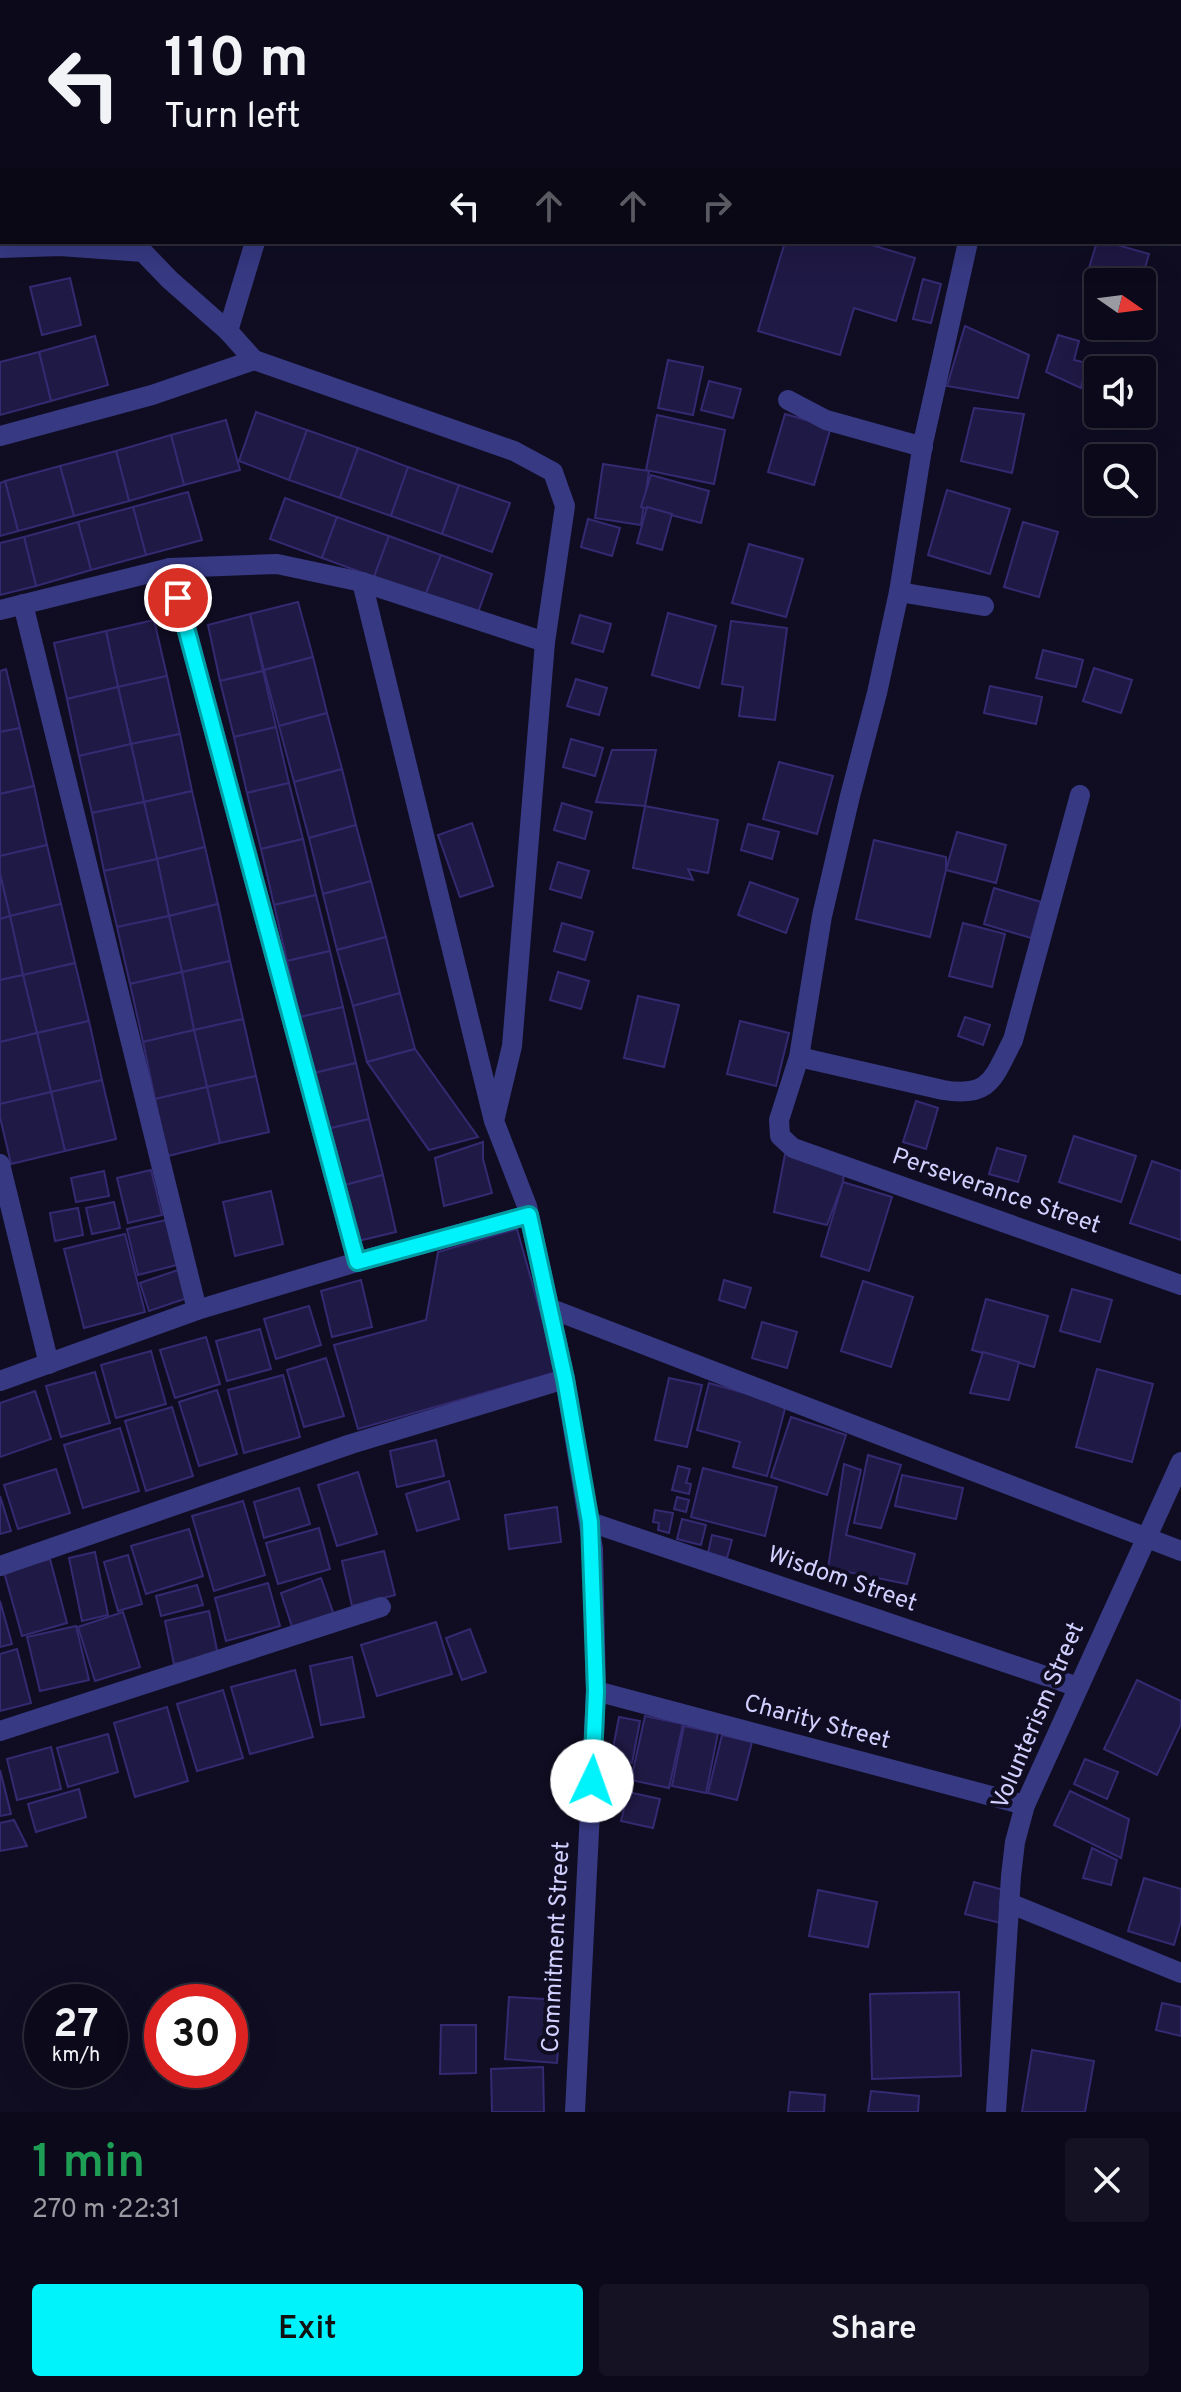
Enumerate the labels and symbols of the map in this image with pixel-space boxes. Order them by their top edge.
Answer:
north arrow [1084,268,1156,340]
pin [144,564,212,632]
street label: Perseverance Street [888,1142,1104,1242]
street label: Wisdom Street [763,1540,921,1620]
street label: Volunterism Street [986,1618,1092,1814]
street label: Charity Street [740,1689,894,1757]
position arrow [550,1739,634,1823]
street label: Commitment Street [536,1840,578,2054]
speed limit sign: 30 [144,1984,248,2088]

